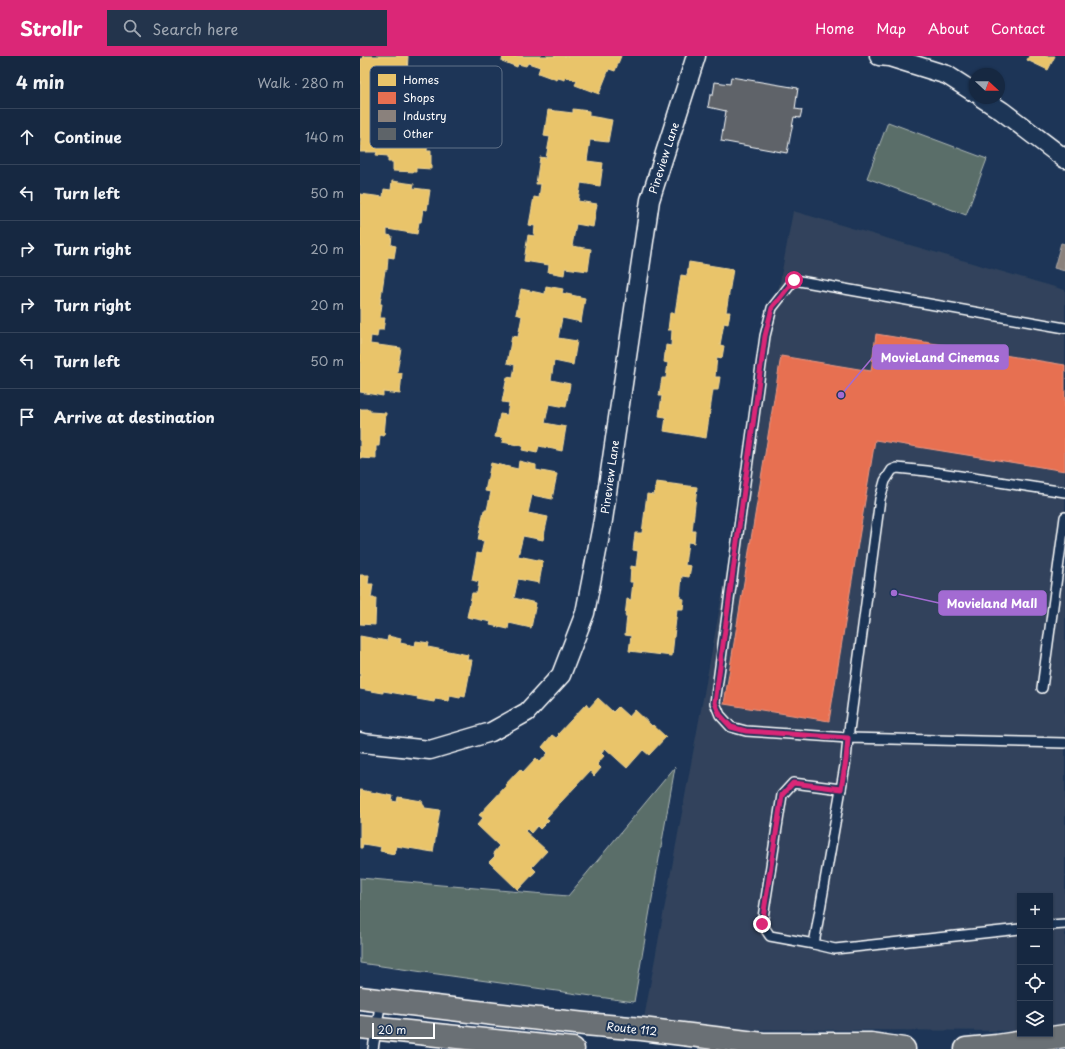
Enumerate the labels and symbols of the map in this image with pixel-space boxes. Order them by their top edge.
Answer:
legend [370,66,502,148]
north arrow [969,68,1005,104]
text: Homes [403,71,439,88]
text: Shops [403,89,434,106]
text: Industry [403,107,447,124]
street label: Pineview Lane [644,120,683,196]
text: Other [403,125,434,142]
route start [785,271,803,289]
callout: MovieLand Cinemas [873,345,1008,369]
text: MovieLand Cinemas [881,348,999,366]
street label: Pineview Lane [596,439,623,515]
callout: Movieland Mall [939,591,1046,615]
text: Movieland Mall [947,594,1037,612]
route end [753,915,771,933]
street label: Route 112 [606,1017,658,1040]
scale bar [372,1021,435,1040]

